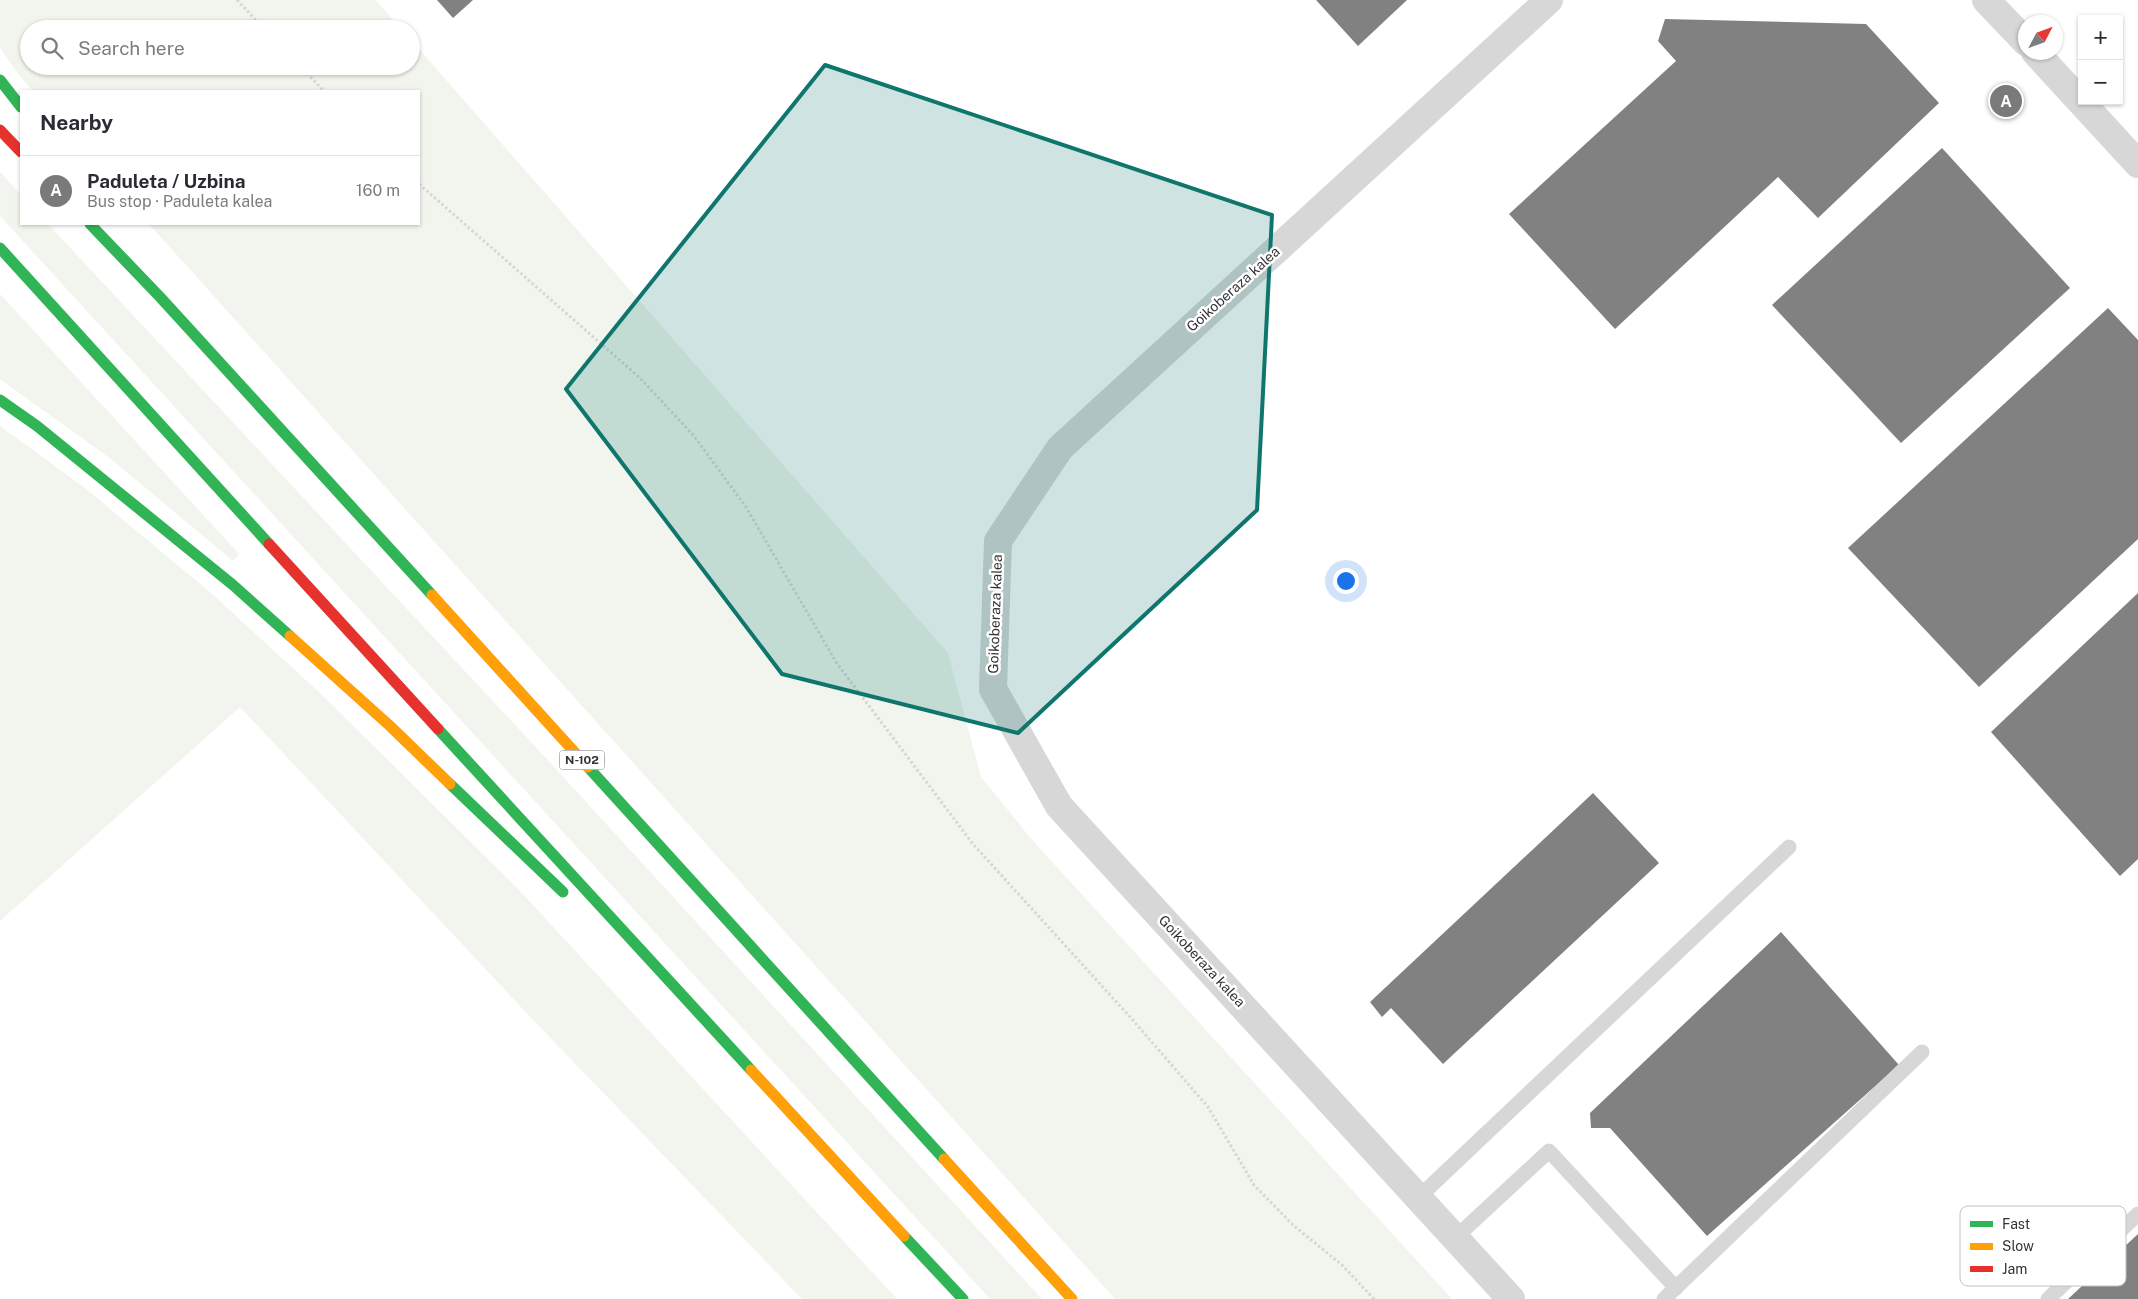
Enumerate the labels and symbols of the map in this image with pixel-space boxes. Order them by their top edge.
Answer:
north arrow [2018,15,2063,60]
pin: A [1990,82,2022,120]
street label: Goikoberaza kalea [1183,243,1283,335]
street label: Goikoberaza kalea [985,554,1005,674]
your location [1333,568,1359,594]
road number: N-102 [560,750,604,770]
street label: Goikoberaza kalea [1155,912,1249,1010]
legend [1960,1206,2126,1286]
text: Fast [2002,1216,2030,1232]
text: Slow [2002,1238,2034,1254]
text: Jam [2002,1261,2027,1277]

